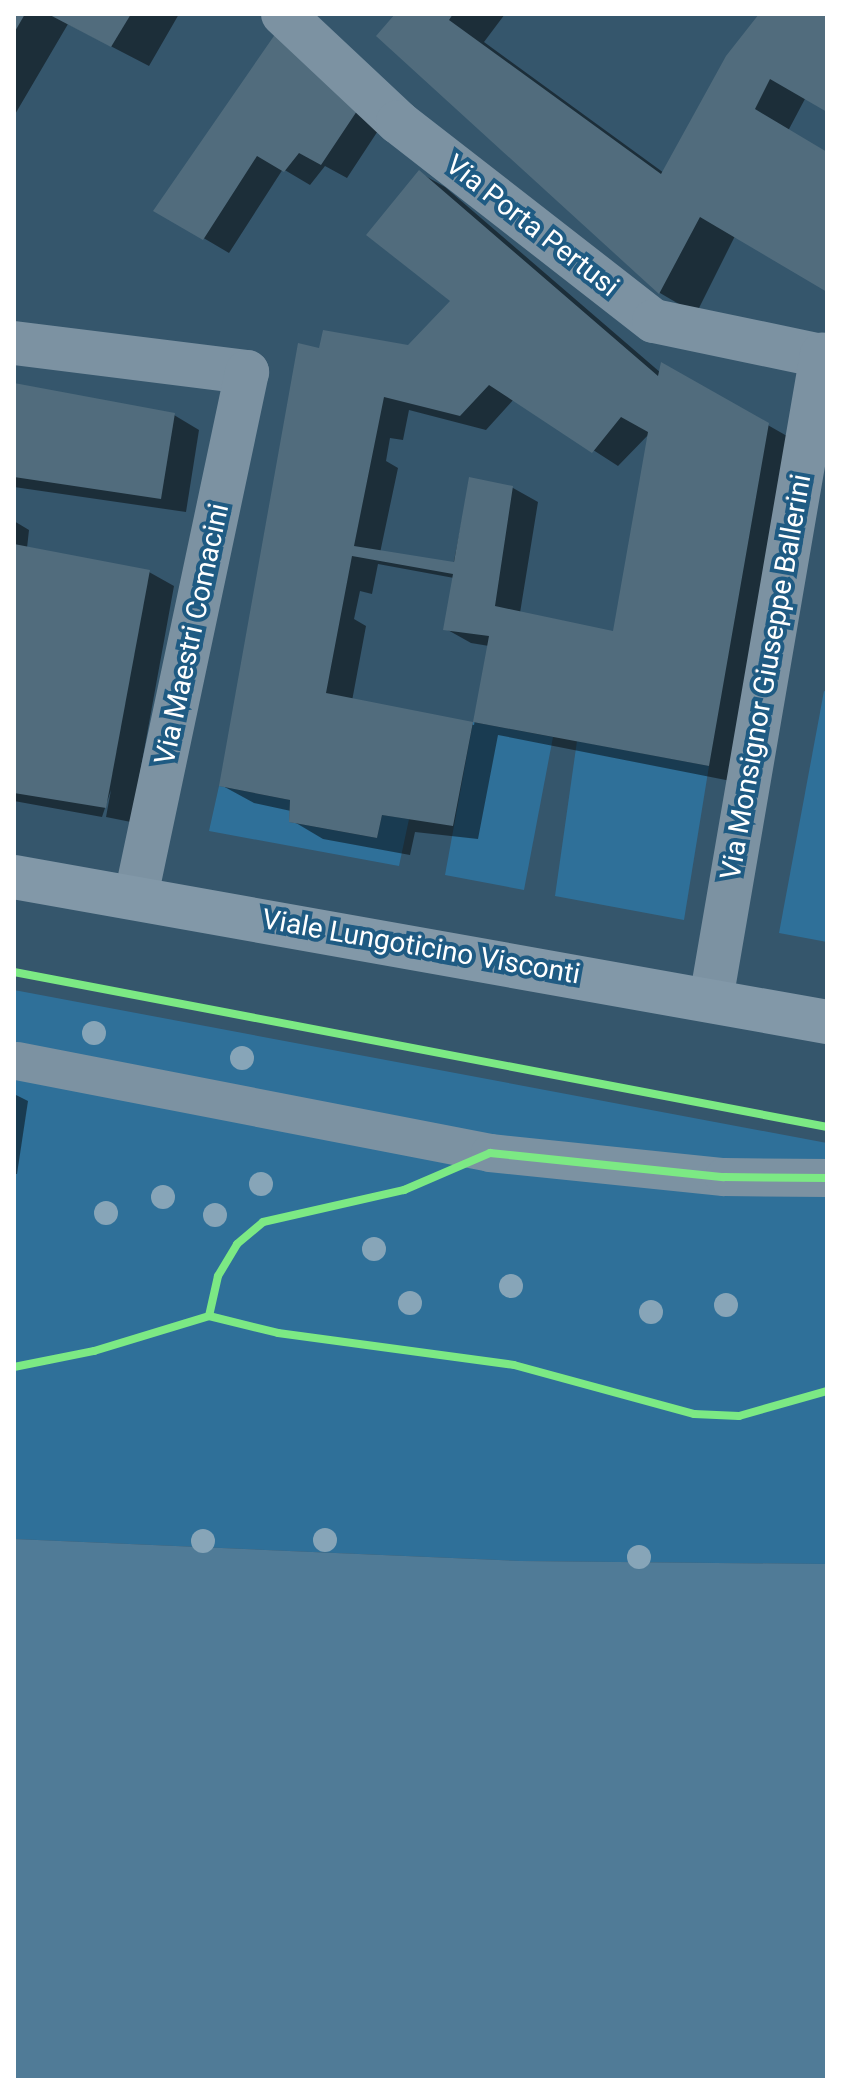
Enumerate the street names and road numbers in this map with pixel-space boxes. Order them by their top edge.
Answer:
street label: Via Porta Pertusi [439,148,625,304]
street label: Via Monsignor Giuseppe Ballerini [714,472,818,882]
street label: Via Maestri Comacini [148,500,236,768]
street label: Viale Lungoticino Visconti [259,902,583,992]

